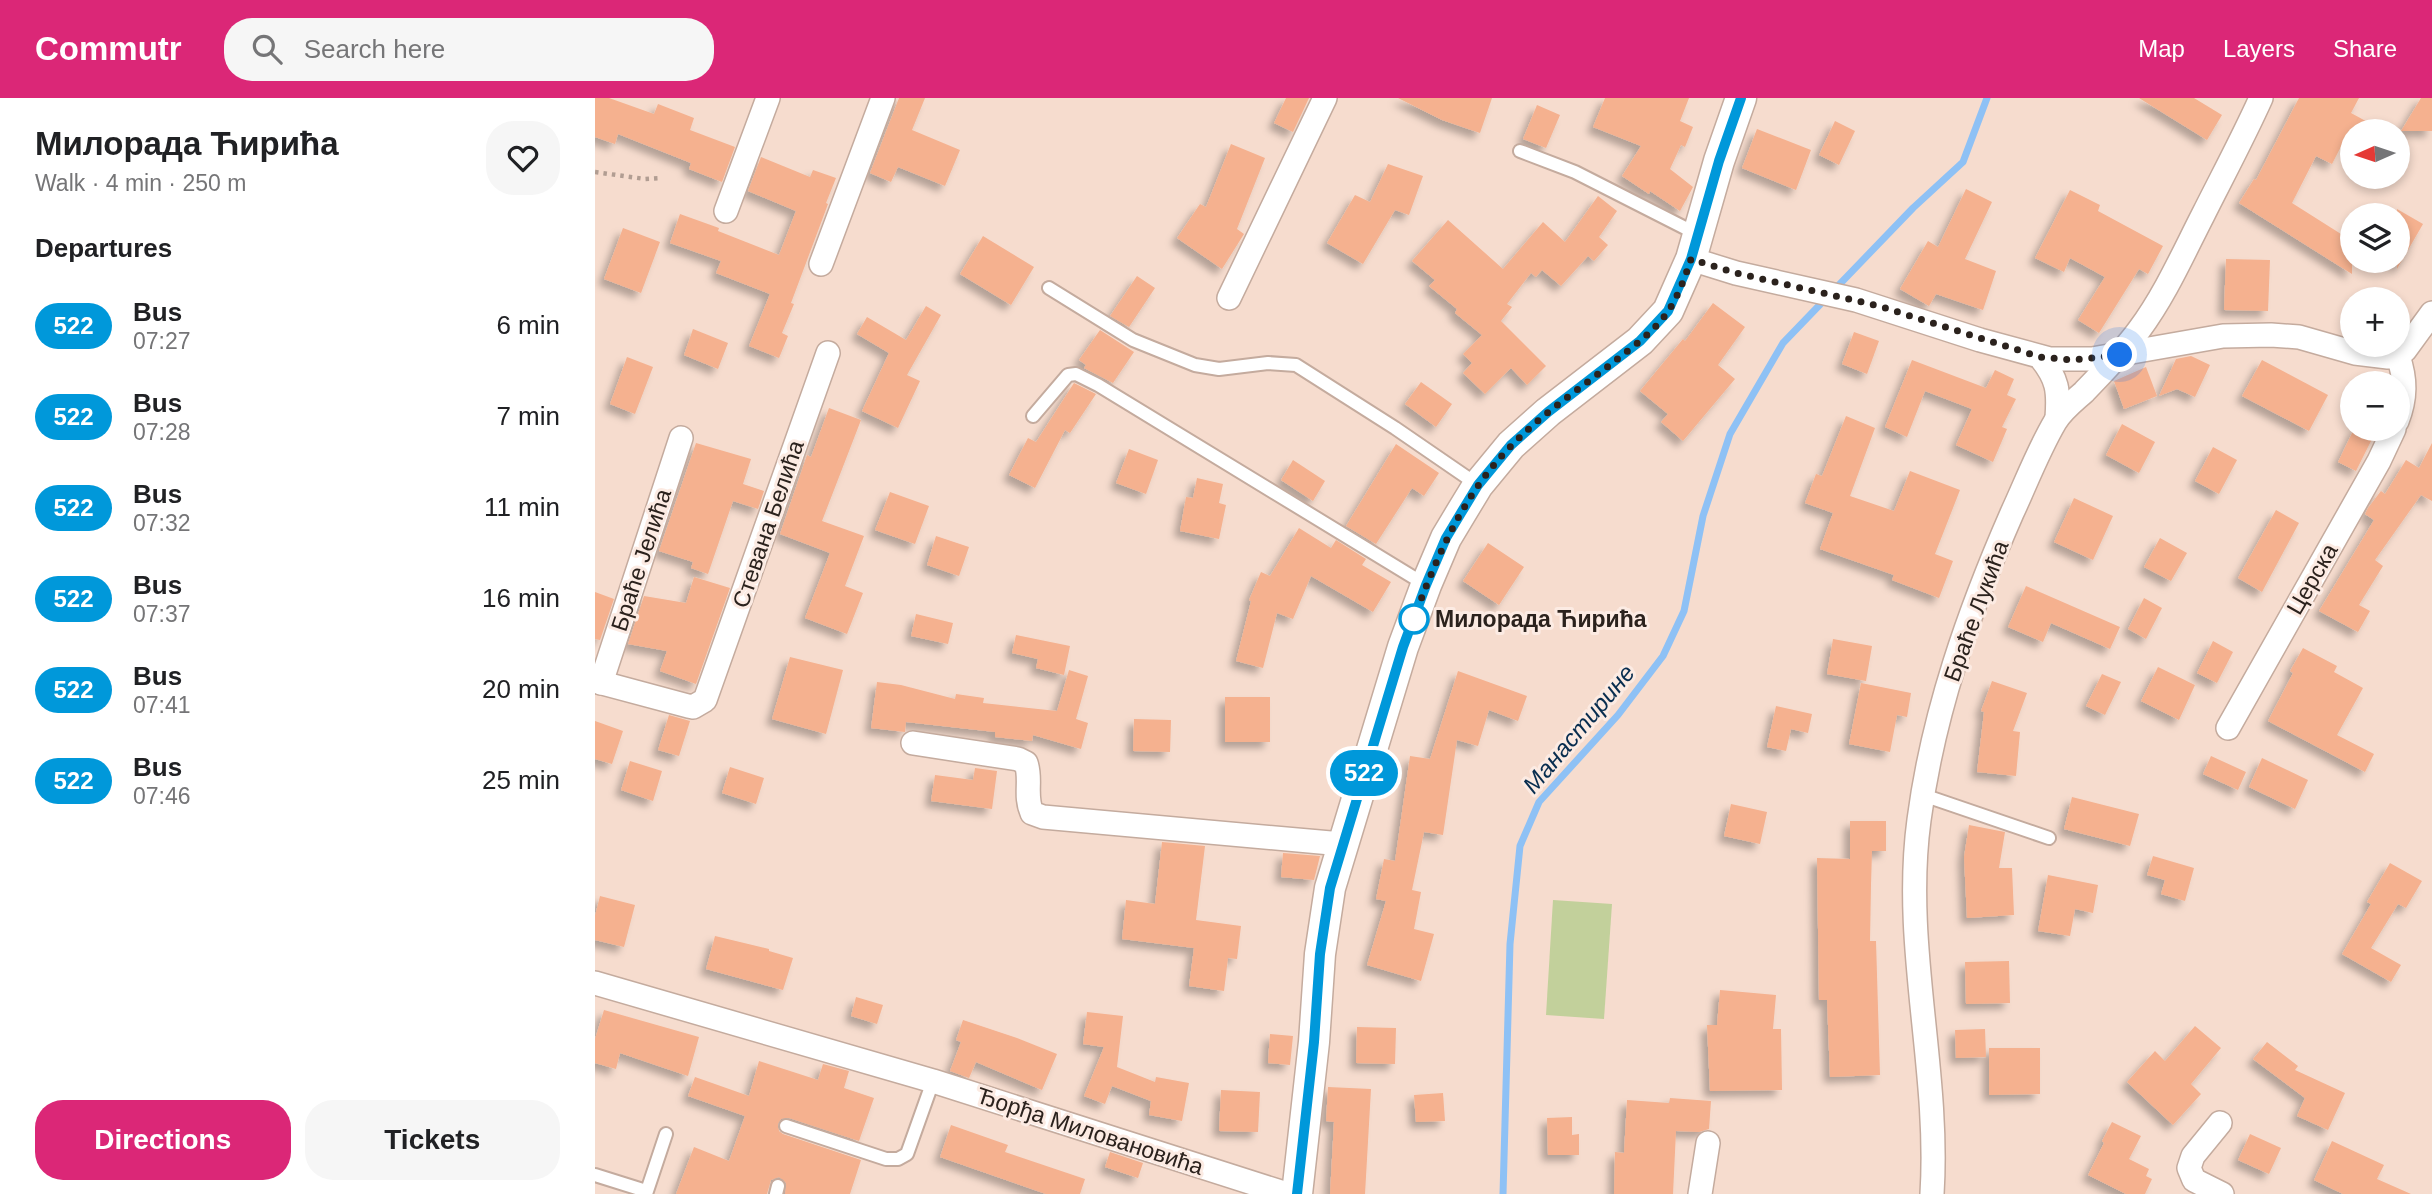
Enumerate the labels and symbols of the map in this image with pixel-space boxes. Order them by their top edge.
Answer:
north arrow [2340,119,2410,189]
your location [2102,337,2137,372]
street label: Стевана Белића [727,437,809,611]
street label: Браће Јелића [606,485,676,634]
street label: Браће Лукића [1938,537,2014,685]
street label: Церска [2281,539,2343,619]
marker: Милорада Ћирића [1399,604,1429,634]
place label: Милорада Ћирића [1435,606,1647,632]
water label: Манастирине [1517,659,1640,798]
line badge: 522 [1324,750,1404,796]
street label: Ђорђа Миловановића [973,1082,1207,1180]

